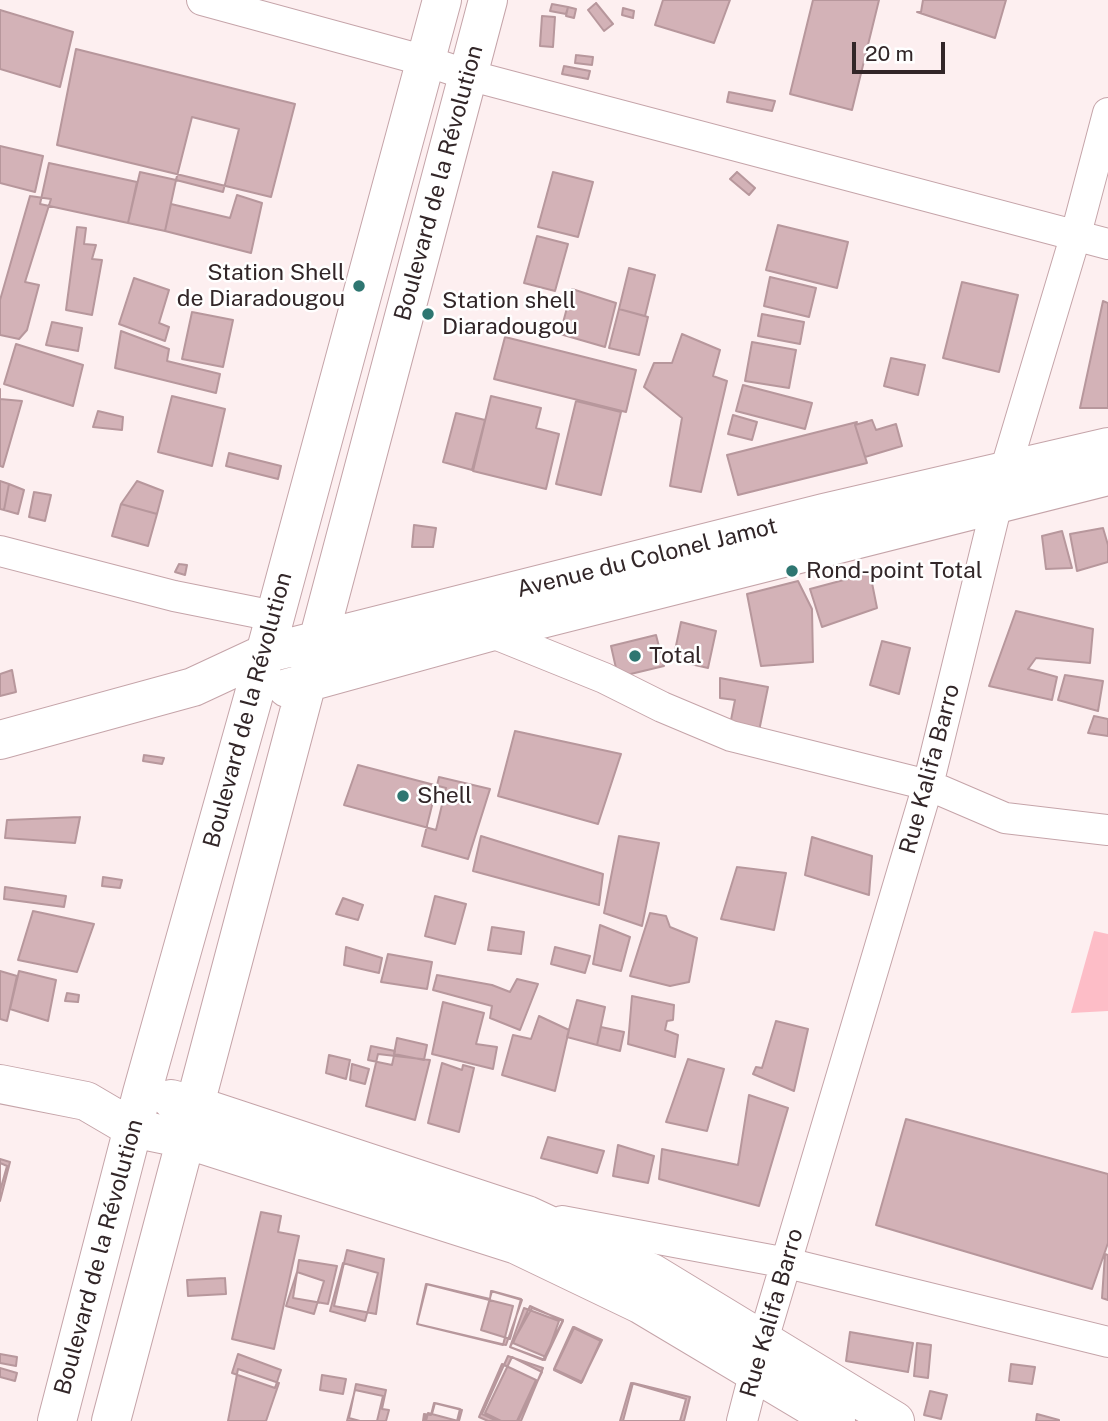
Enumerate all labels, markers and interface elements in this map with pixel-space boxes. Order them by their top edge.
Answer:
scale bar [856,28,949,72]
text: 20 m [865,41,914,66]
street label: Boulevard de la Révolution [389,42,489,324]
place label: Station Shell de Diaradougou [177,259,345,313]
marker: Station Shell de Diaradougou [351,278,367,294]
place label: Station shell Diaradougou [442,287,578,341]
marker: Station shell Diaradougou [420,306,436,322]
street label: Avenue du Colonel Jamot [514,512,780,604]
place label: Rond-point Total [806,557,983,585]
marker: Rond-point Total [784,563,800,579]
street label: Boulevard de la Révolution [198,569,298,851]
place label: Total [649,642,702,670]
marker: Total [627,648,643,664]
street label: Rue Kalifa Barro [894,681,966,857]
place label: Shell [417,782,472,810]
marker: Shell [395,788,411,804]
street label: Boulevard de la Révolution [49,1116,149,1398]
street label: Rue Kalifa Barro [735,1225,809,1401]

